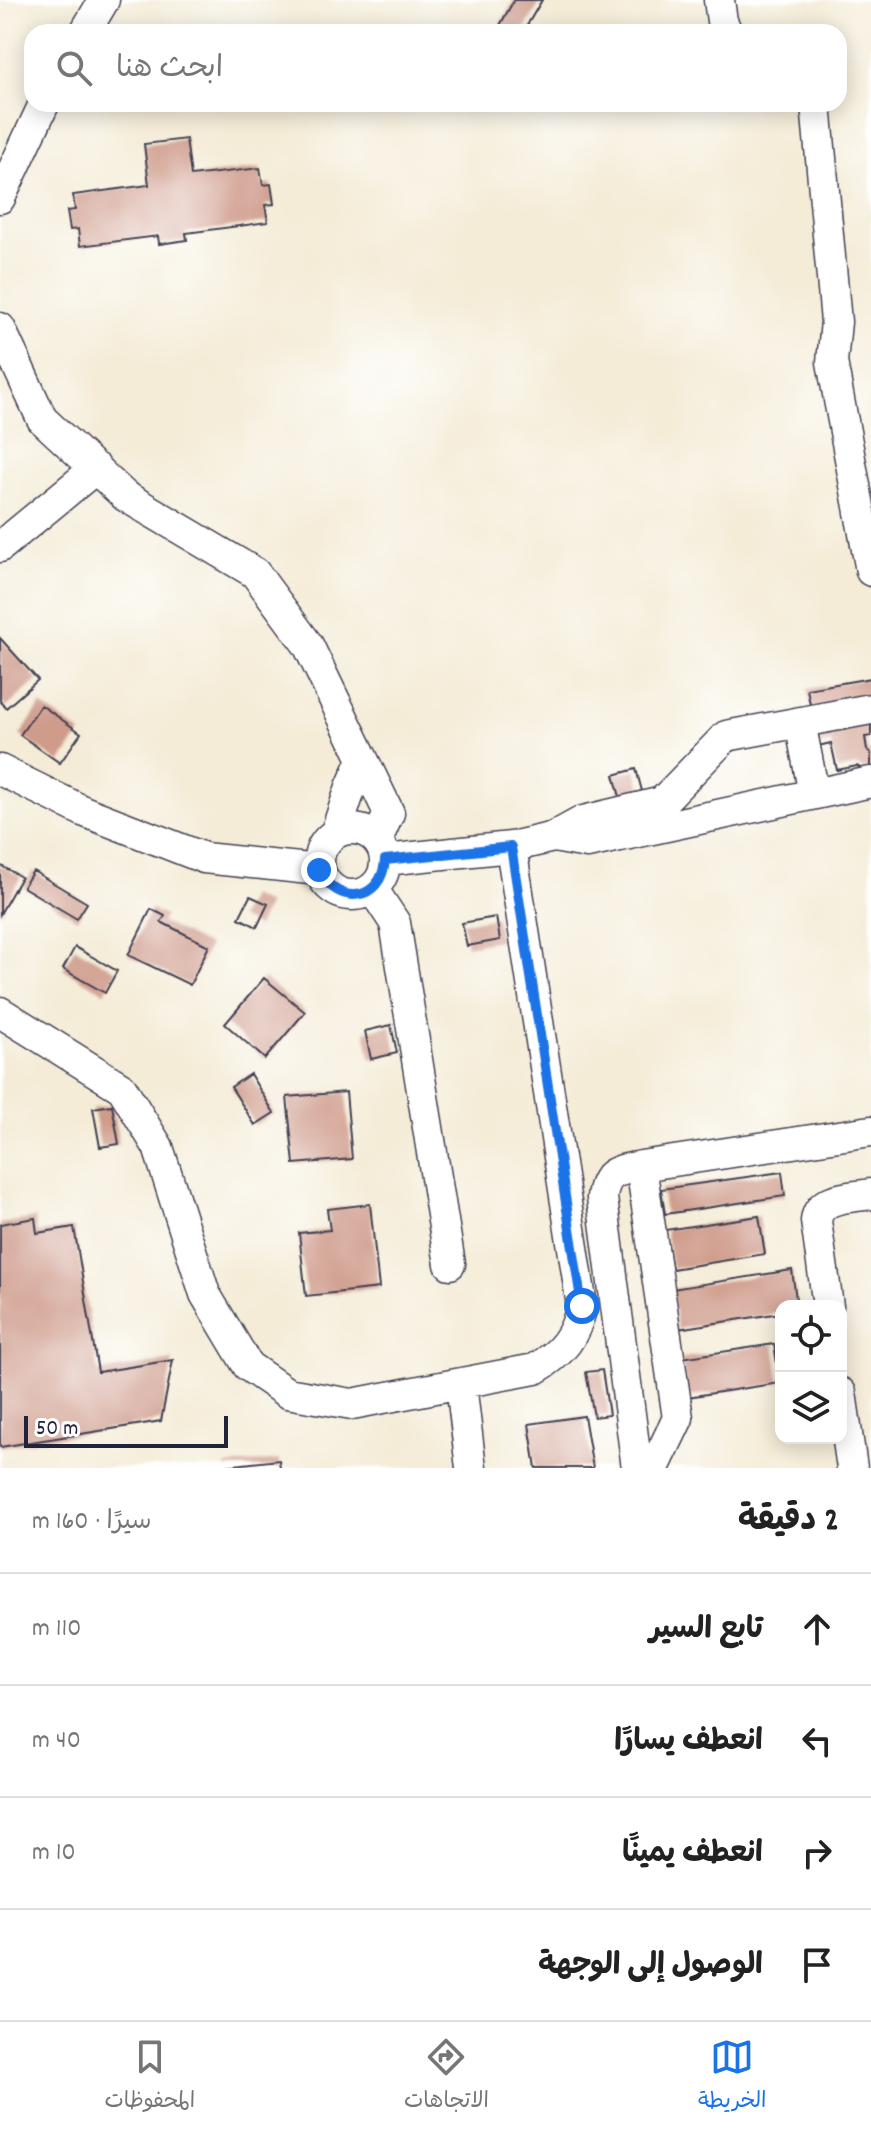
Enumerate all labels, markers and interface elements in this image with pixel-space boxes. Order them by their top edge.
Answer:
search box [24,24,847,112]
icon: search [52,46,96,90]
text: ابحث هنا [116,49,223,92]
route end [301,852,337,888]
route start [564,1288,600,1324]
map controls [775,1300,847,1444]
button: locate [775,1300,847,1372]
button: layers [775,1372,847,1444]
scale bar [24,1412,228,1448]
text: 50 m [36,1414,78,1445]
text: 2 دقيقة [738,1498,839,1547]
text: سيرًا · 160 m [32,1504,152,1541]
icon: ahead [795,1607,839,1651]
text: تابع السير [649,1610,763,1653]
text: 110 m [32,1611,81,1648]
icon: left [795,1719,839,1763]
text: انعطف يسارًا [614,1722,763,1765]
text: 40 m [32,1723,81,1760]
icon: right [795,1831,839,1875]
text: انعطف يمينًا [622,1834,763,1877]
text: 10 m [32,1835,76,1872]
icon: arrive [795,1943,839,1987]
text: الوصول إلى الوجهة [538,1946,763,1989]
tab: المحفوظات [104,2035,195,2119]
tab: الاتجاهات [404,2035,489,2119]
tab: الخريطة [698,2035,767,2119]

